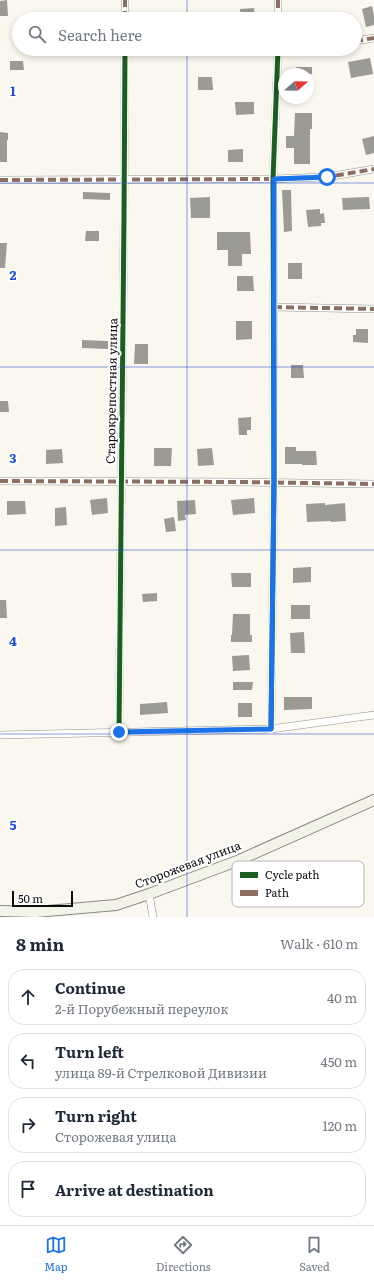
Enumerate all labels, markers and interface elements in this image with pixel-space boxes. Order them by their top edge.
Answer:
search box [12,12,362,56]
icon: search [26,23,48,45]
text: Search here [58,23,142,46]
north arrow [278,68,314,104]
text: 1 [10,81,16,100]
route start [318,168,336,186]
text: 2 [10,265,17,284]
street label: Старокрепостная улица [101,317,121,464]
text: 3 [9,448,17,467]
text: 4 [9,631,17,650]
route end [110,723,128,741]
text: 5 [9,815,17,834]
street label: Сторожевая улица [132,835,244,893]
legend [232,861,364,907]
text: Cycle path [265,866,320,882]
text: Path [265,884,289,900]
scale bar [12,889,73,908]
text: 50 m [18,890,43,906]
text: 8 min [16,931,64,956]
text: Walk · 610 m [280,934,358,953]
text: Continue [55,976,125,999]
icon: ahead [17,986,39,1008]
text: 40 m [327,988,357,1007]
text: 2-й Порубежный переулок [55,999,228,1018]
text: Turn left [55,1040,124,1063]
icon: left [17,1050,39,1072]
text: 450 m [321,1052,357,1071]
text: улица 89-й Стрелковой Дивизии [55,1063,267,1082]
text: Turn right [55,1104,137,1127]
icon: right [17,1114,39,1136]
text: 120 m [322,1116,357,1135]
text: Сторожевая улица [55,1127,176,1146]
icon: arrive [17,1178,39,1200]
text: Arrive at destination [55,1178,214,1201]
tab: Map [44,1234,68,1274]
tab: Directions [156,1234,211,1274]
tab: Saved [299,1234,330,1274]

